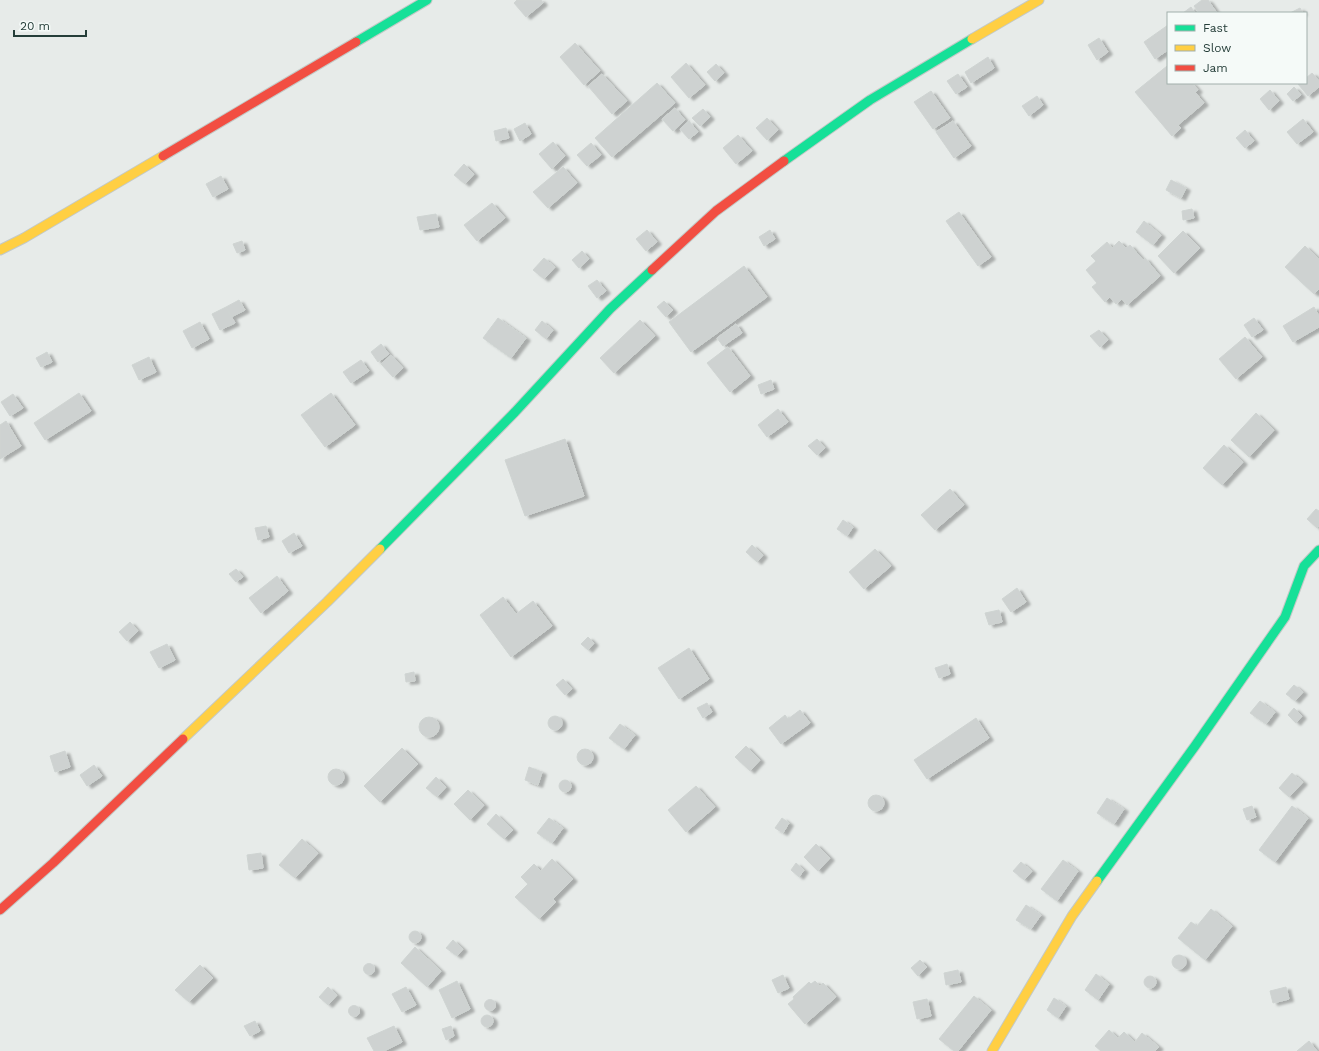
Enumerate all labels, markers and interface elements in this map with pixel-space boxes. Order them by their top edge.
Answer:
scale bar [14,12,86,38]
legend [1167,12,1307,84]
text: 20 m [20,19,50,33]
text: Fast [1203,21,1228,35]
text: Slow [1203,41,1231,55]
text: Jam [1203,61,1228,75]

